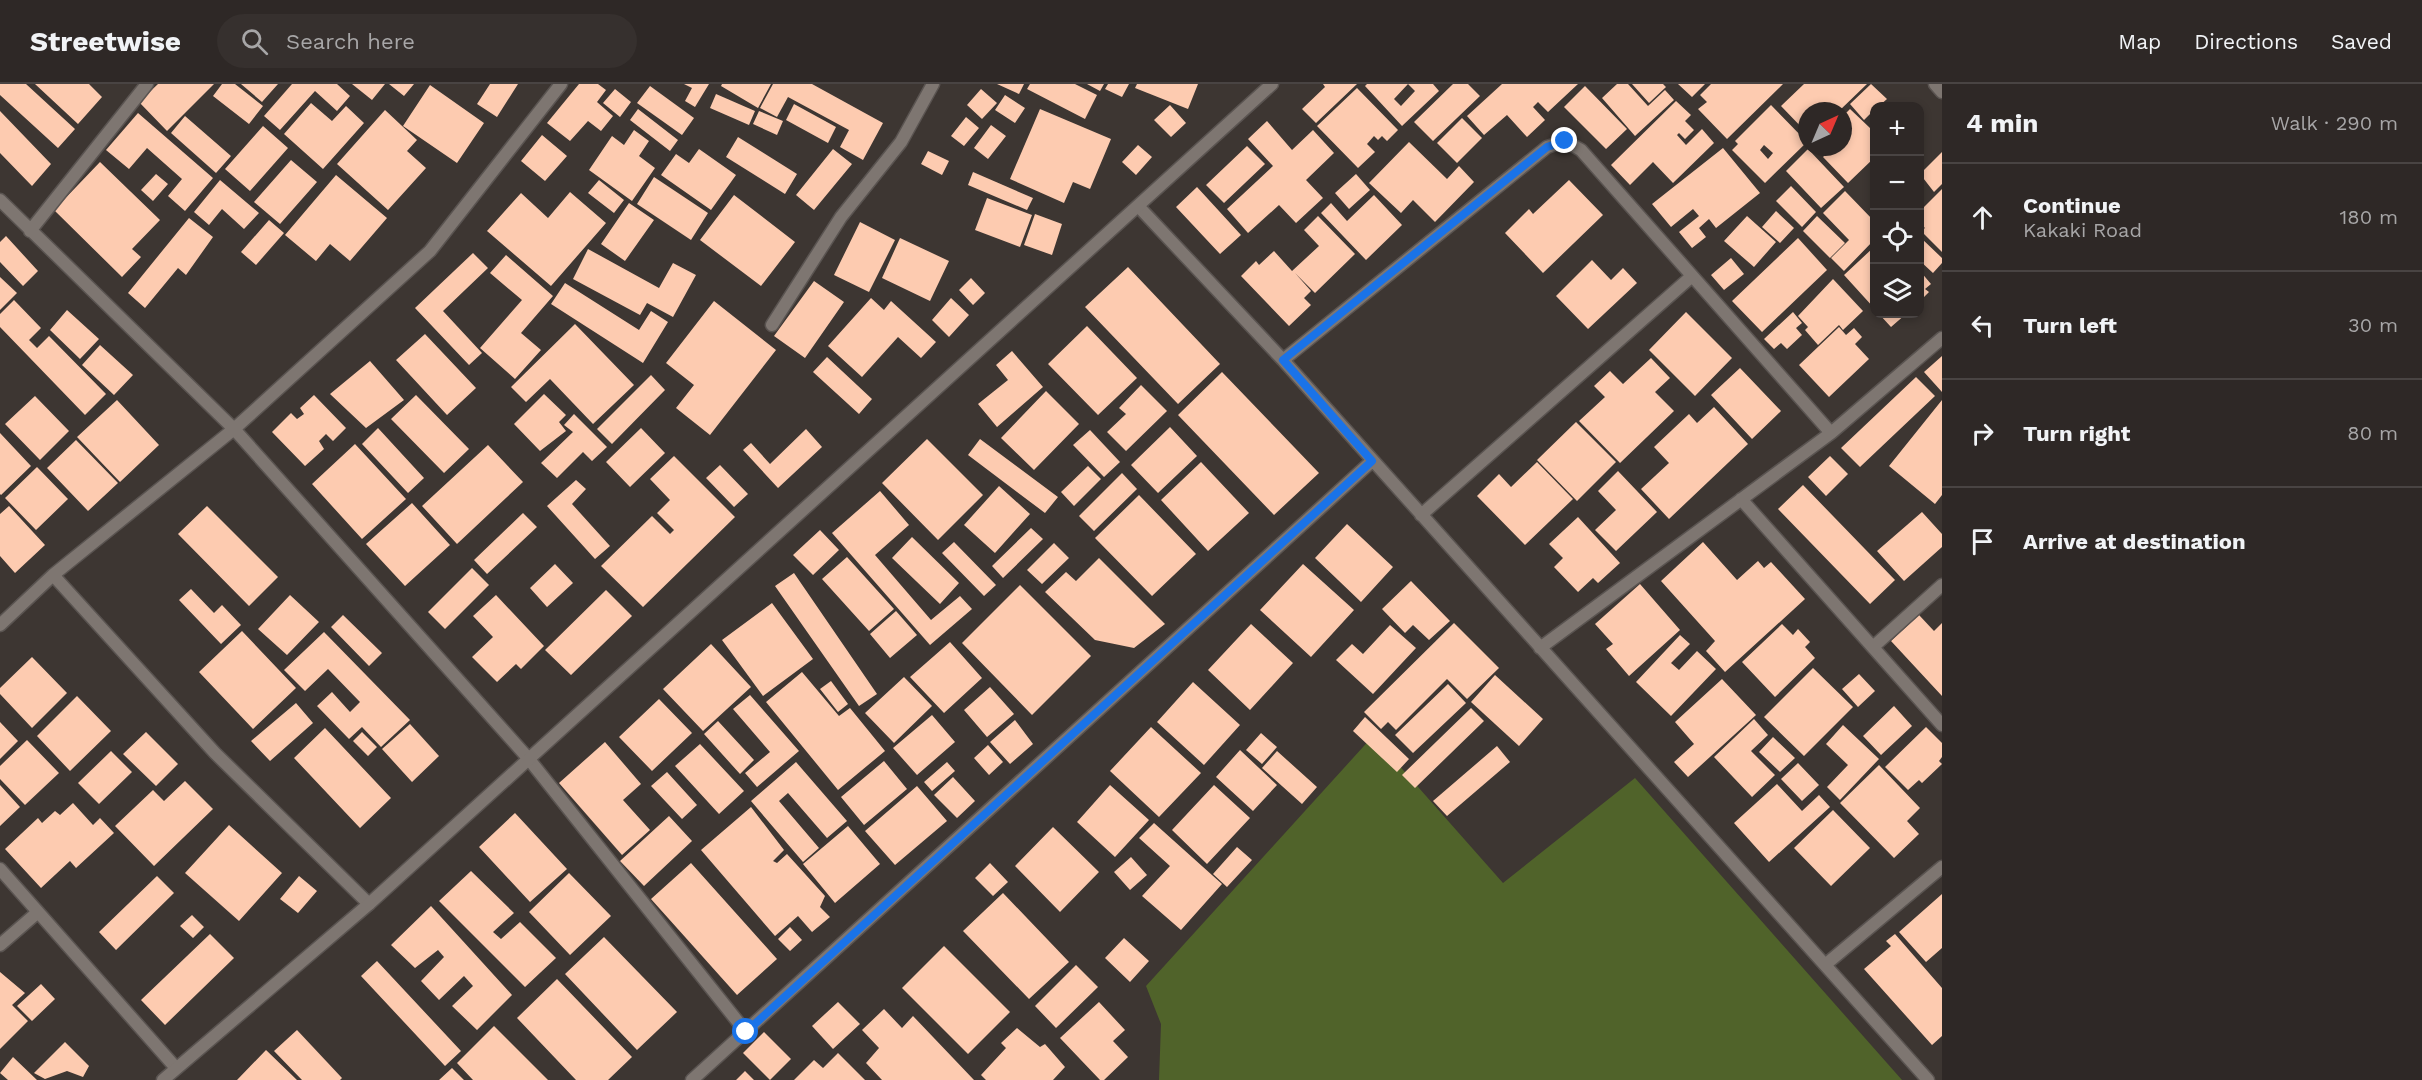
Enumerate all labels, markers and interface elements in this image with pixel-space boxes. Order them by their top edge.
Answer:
search box [217,14,637,68]
text: Streetwise [30,25,181,58]
icon: search [238,25,271,58]
text: Search here [286,29,415,54]
text: Map [2118,29,2161,54]
text: Directions [2194,29,2298,54]
text: Saved [2331,29,2392,54]
north arrow [1798,102,1852,156]
map controls [1870,102,1924,318]
button: + [1870,102,1924,156]
text: 4 min [1966,108,2038,138]
text: Walk · 290 m [2271,111,2398,135]
route end [1551,127,1577,153]
button: − [1870,156,1924,210]
text: Continue [2023,193,2121,218]
icon: ahead [1966,201,1999,234]
text: 180 m [2340,205,2398,229]
button: locate [1870,210,1924,264]
text: Kakaki Road [2023,218,2142,242]
button: layers [1870,264,1924,318]
icon: left [1966,309,1999,342]
text: Turn left [2023,313,2117,338]
text: 30 m [2348,313,2398,337]
icon: right [1966,417,1999,450]
text: Turn right [2023,421,2130,446]
text: 80 m [2347,421,2398,445]
icon: arrive [1966,525,1999,558]
text: Arrive at destination [2023,529,2246,554]
route start [732,1018,758,1044]

